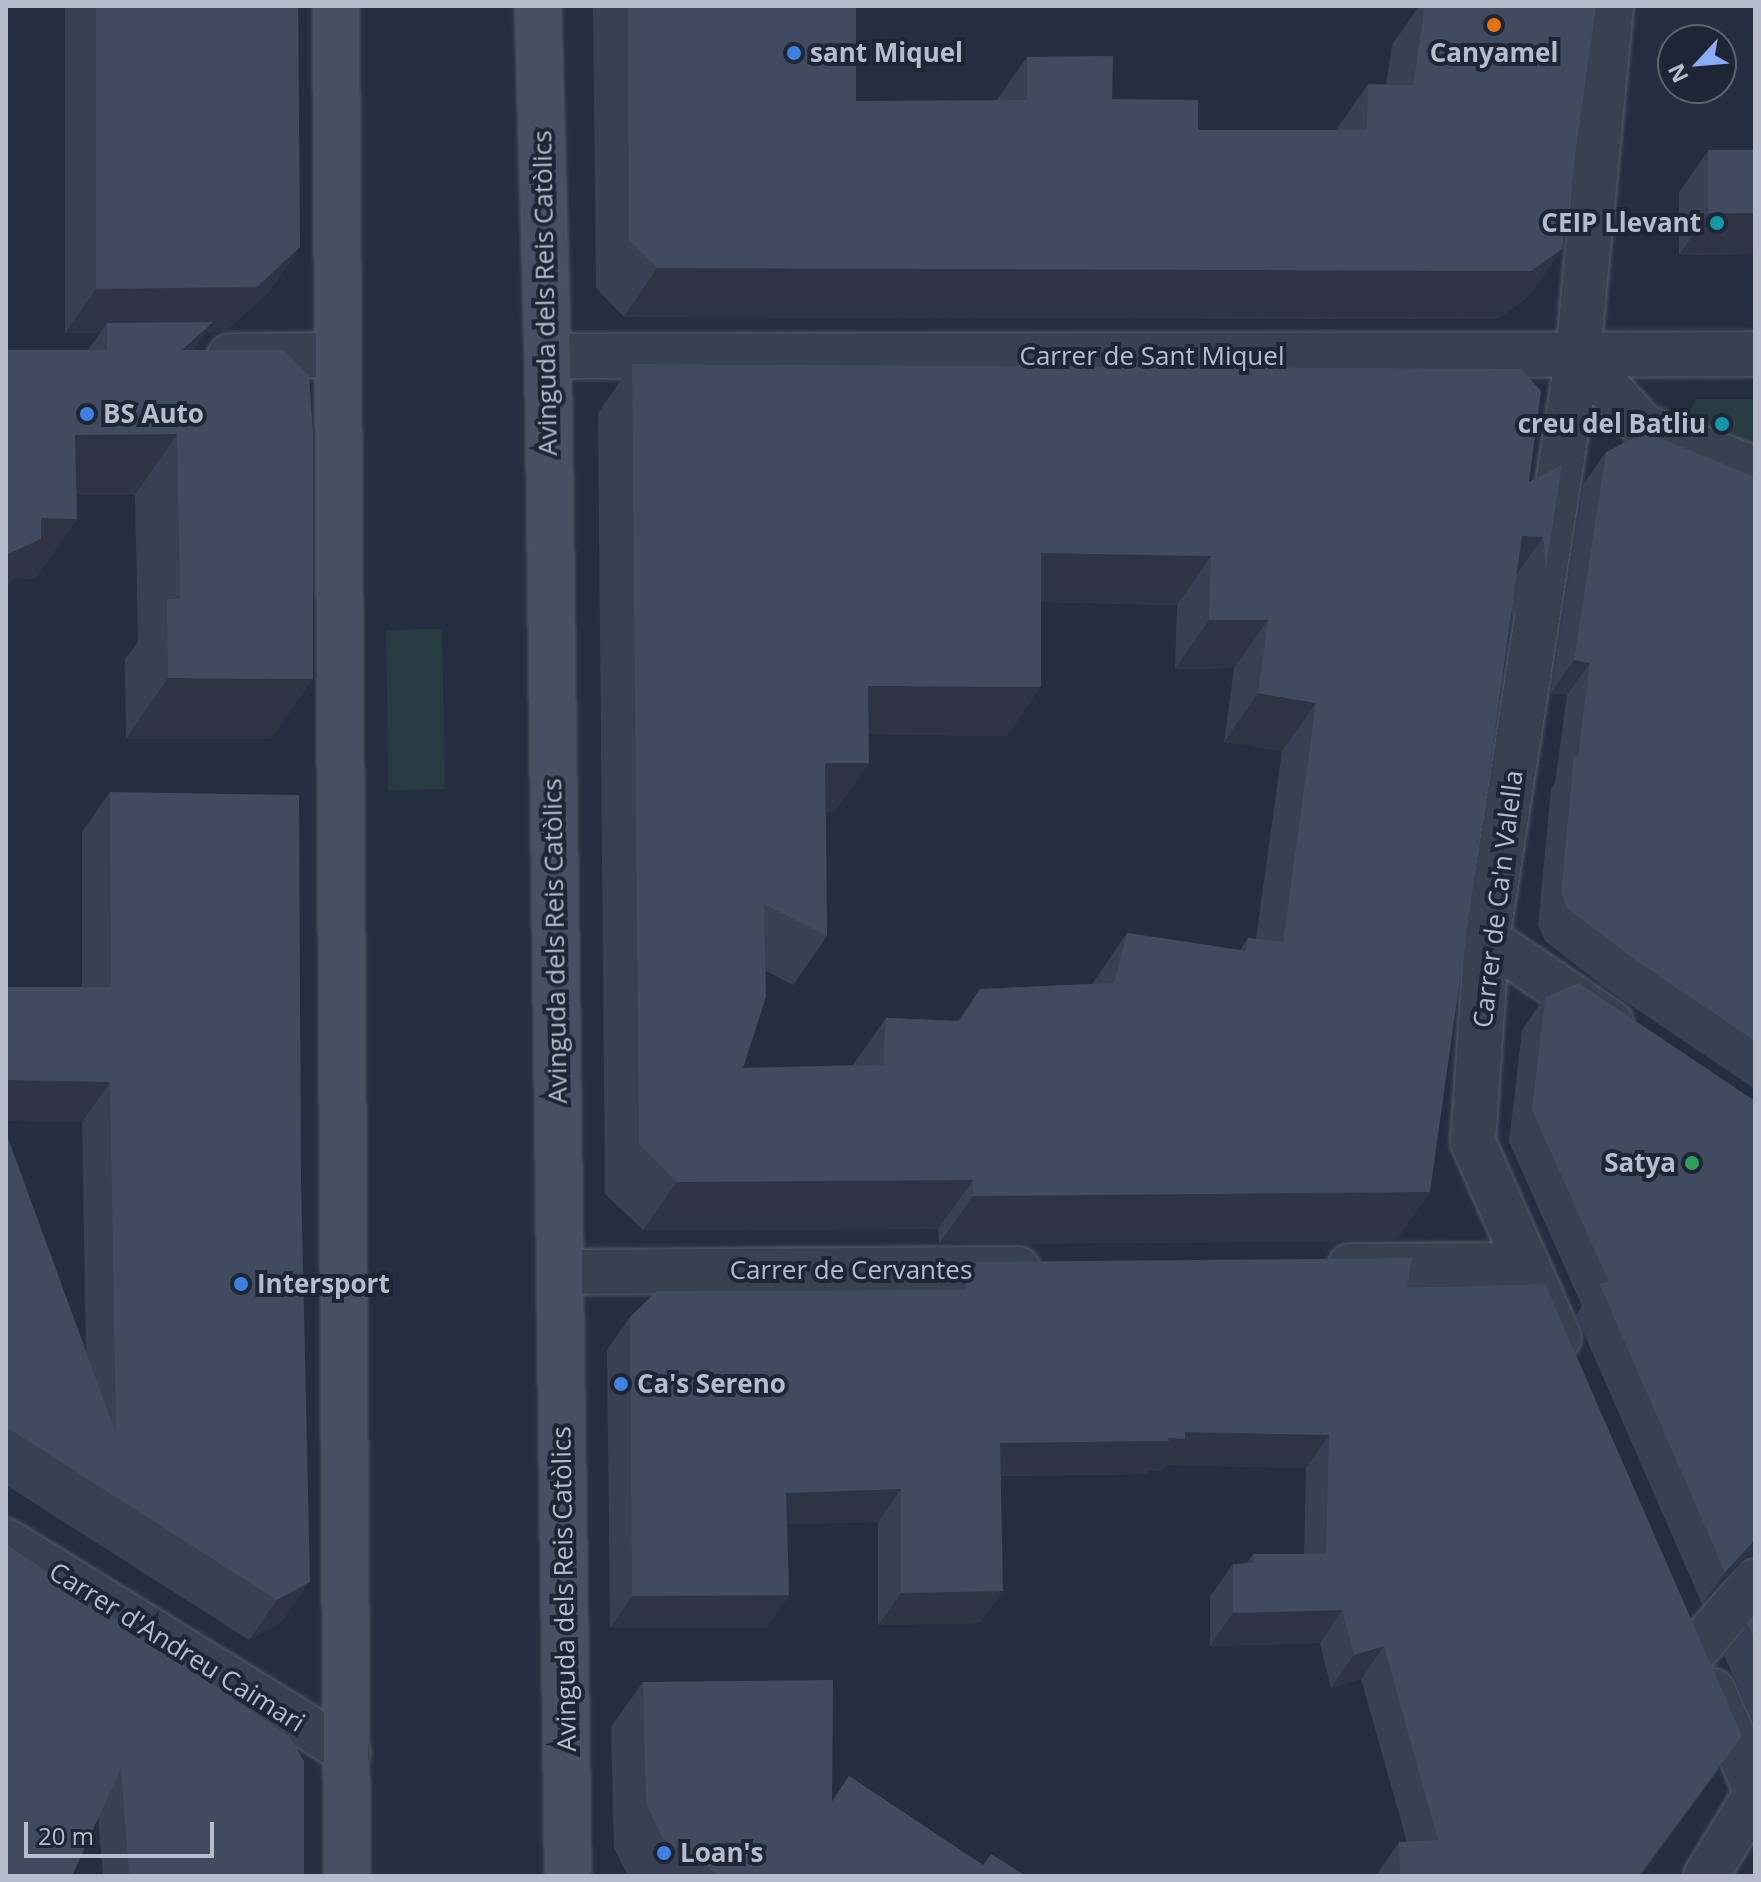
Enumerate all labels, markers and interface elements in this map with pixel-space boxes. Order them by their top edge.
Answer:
marker: Canyamel [1485,16,1503,34]
north arrow [1657,24,1737,104]
place label: sant Miquel [810,37,963,69]
place label: Canyamel [1430,37,1558,69]
marker: sant Miquel [785,44,803,62]
text: N [1660,59,1695,88]
street label: Avinguda dels Reis Catòlics [527,130,563,456]
place label: CEIP Llevant [1541,207,1701,239]
marker: CEIP Llevant [1708,214,1726,232]
street label: Carrer de Sant Miquel [1020,340,1284,372]
place label: BS Auto [103,398,204,430]
marker: BS Auto [78,405,96,423]
place label: creu del Batliu [1518,408,1706,440]
marker: creu del Batliu [1713,415,1731,433]
street label: Carrer de Ca'n Valella [1467,768,1529,1030]
street label: Avinguda dels Reis Catòlics [537,778,573,1104]
place label: Satya [1604,1147,1676,1179]
marker: Satya [1683,1154,1701,1172]
street label: Carrer de Cervantes [730,1254,972,1286]
place label: Intersport [257,1268,390,1300]
marker: Intersport [232,1275,250,1293]
place label: Ca's Sereno [637,1368,786,1400]
marker: Ca's Sereno [612,1375,630,1393]
street label: Avinguda dels Reis Catòlics [546,1426,582,1752]
street label: Carrer d'Andreu Caimari [44,1556,310,1738]
scale bar [28,1806,218,1856]
text: 20 m [38,1819,94,1852]
place label: Loan's [680,1837,763,1869]
marker: Loan's [655,1844,673,1862]

